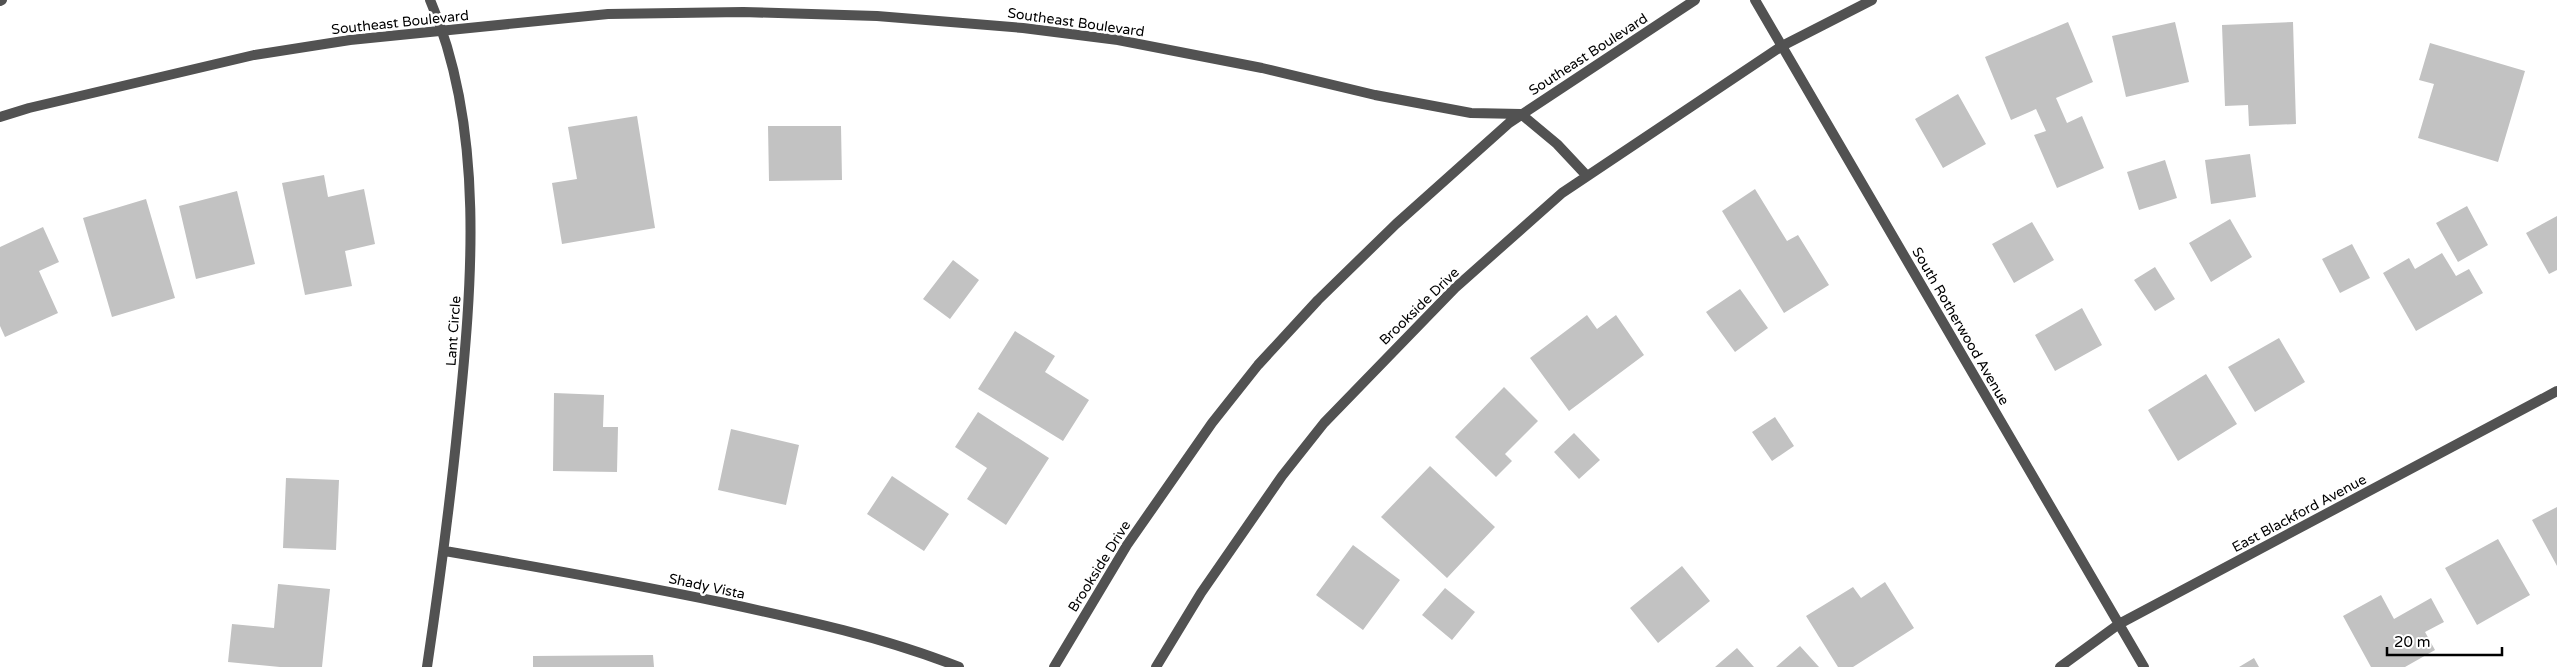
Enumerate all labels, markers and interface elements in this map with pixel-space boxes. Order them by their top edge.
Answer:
street label: Southeast Boulevard [1006,4,1146,41]
street label: Southeast Boulevard [330,7,470,38]
street label: Southeast Boulevard [1526,10,1651,99]
street label: South Rotherwood Avenue [1908,244,2013,408]
street label: Brookside Drive [1376,264,1463,349]
street label: Lant Circle [443,295,464,367]
street label: East Blackford Avenue [2229,471,2369,556]
street label: Brookside Drive [1065,517,1134,615]
street label: Shady Vista [667,570,747,603]
scale bar [2387,624,2502,656]
text: 20 m [2394,633,2431,651]

